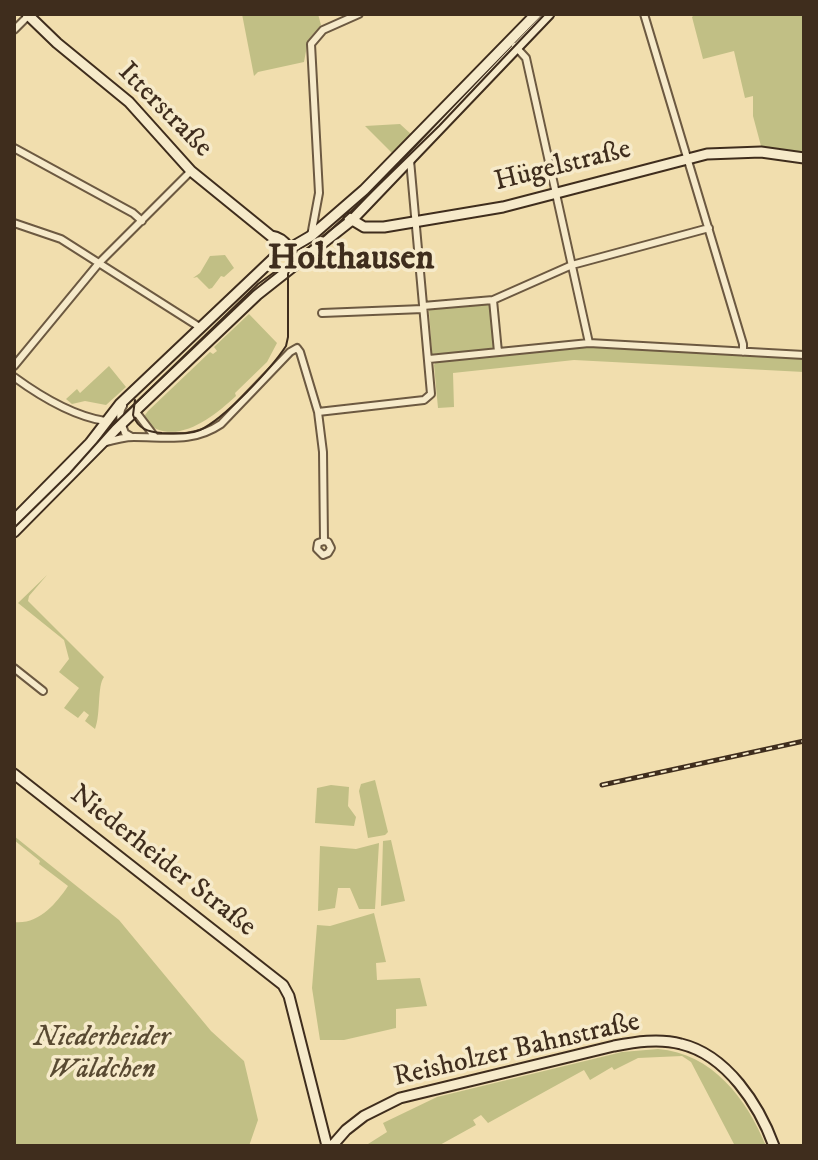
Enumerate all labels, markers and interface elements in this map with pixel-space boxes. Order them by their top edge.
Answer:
street label: Itterstraße [110,57,218,165]
street label: Hügelstraße [491,134,635,200]
district label: Holthausen [268,239,434,283]
street label: Niederheider Straße [62,779,262,945]
street label: Reisholzer Bahnstraße [391,1006,643,1096]
park label: Niederheider Wäldchen [34,1022,170,1088]

